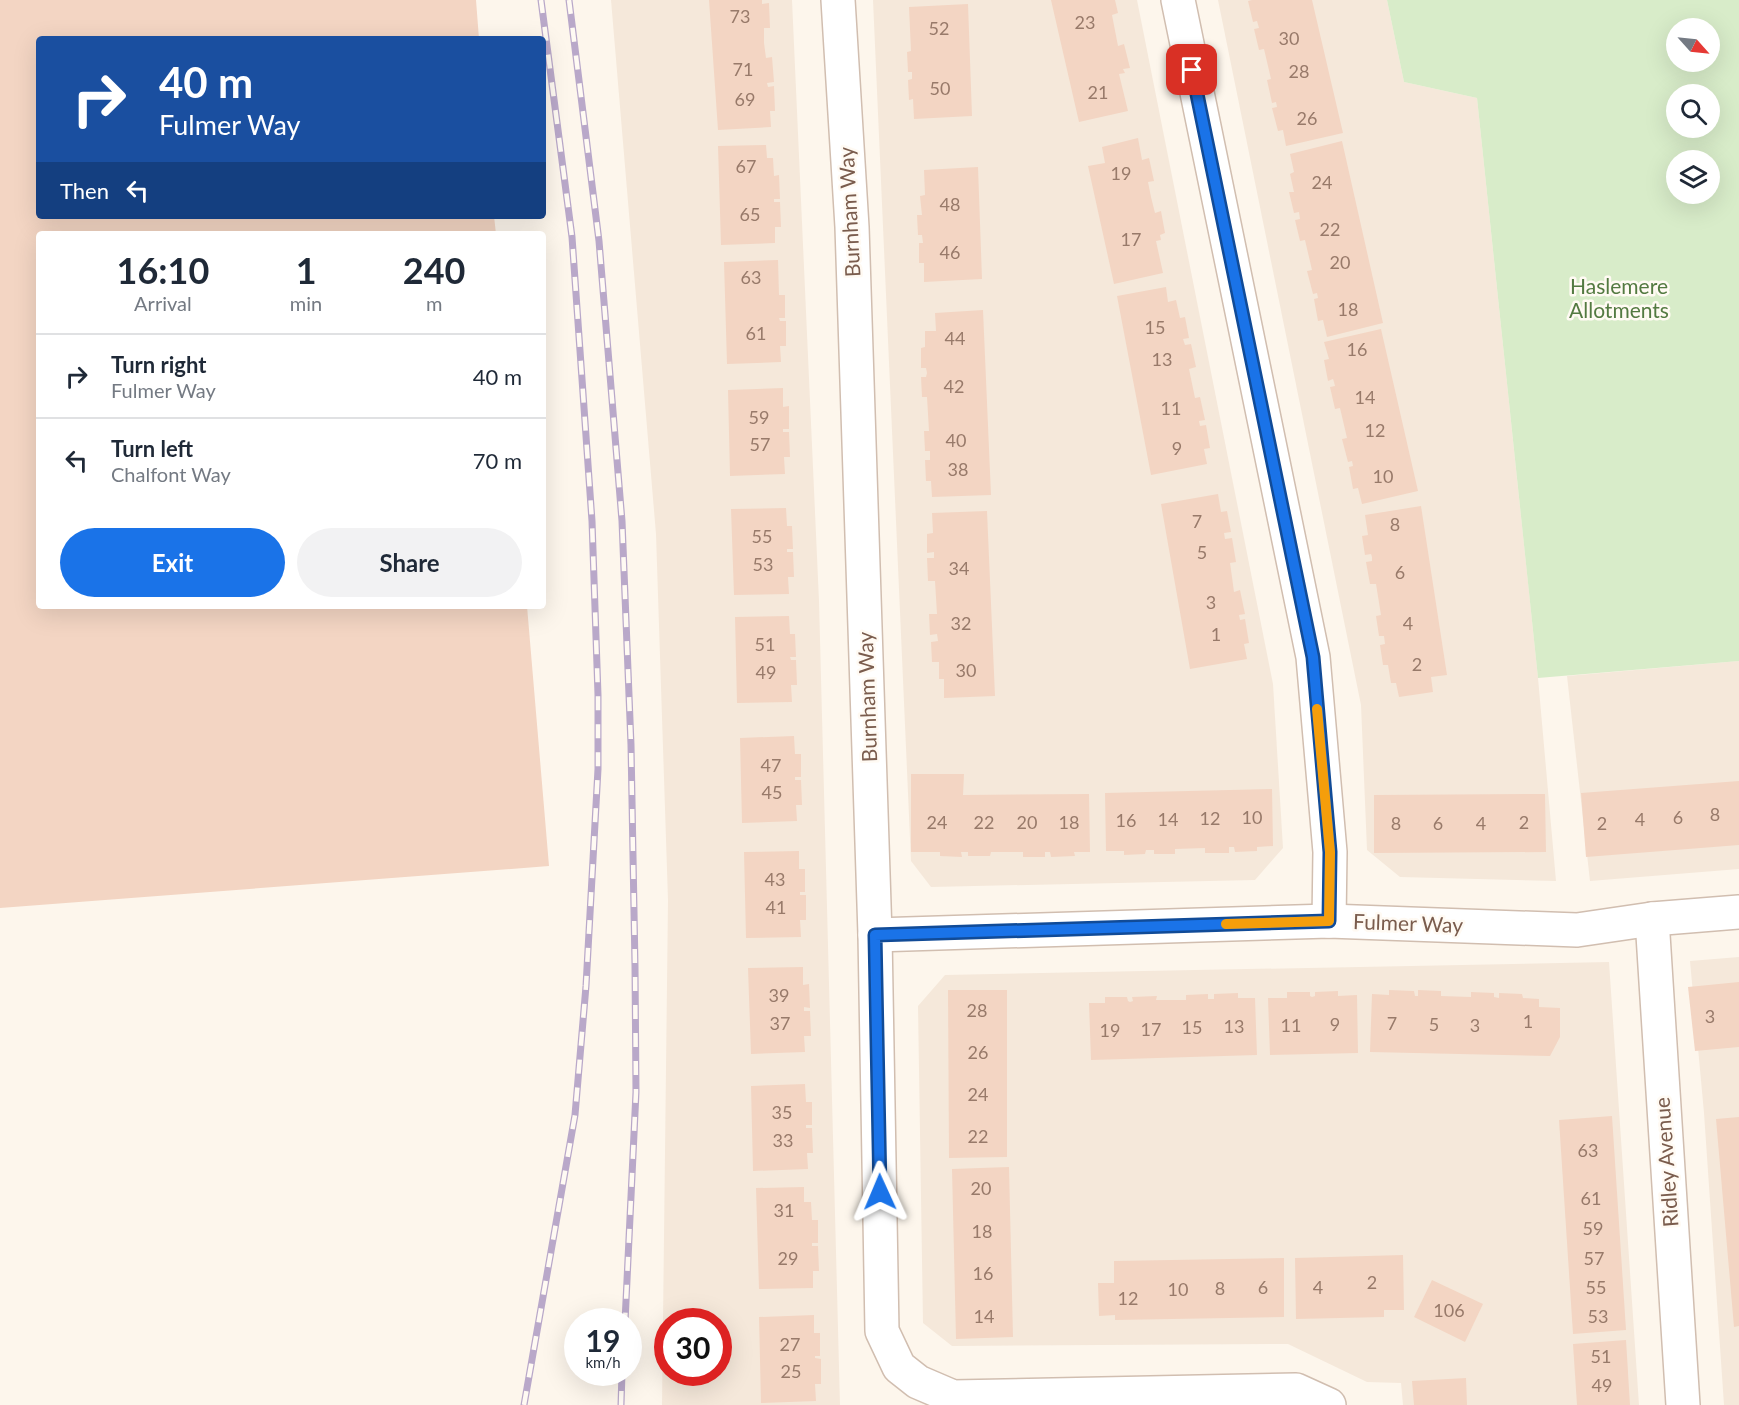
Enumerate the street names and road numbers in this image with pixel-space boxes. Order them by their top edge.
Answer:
street label: Burnham Way [833,146,864,278]
street label: Burnham Way [852,631,881,763]
street label: Fulmer Way [1353,908,1464,937]
street label: Ridley Avenue [1648,1096,1683,1228]

